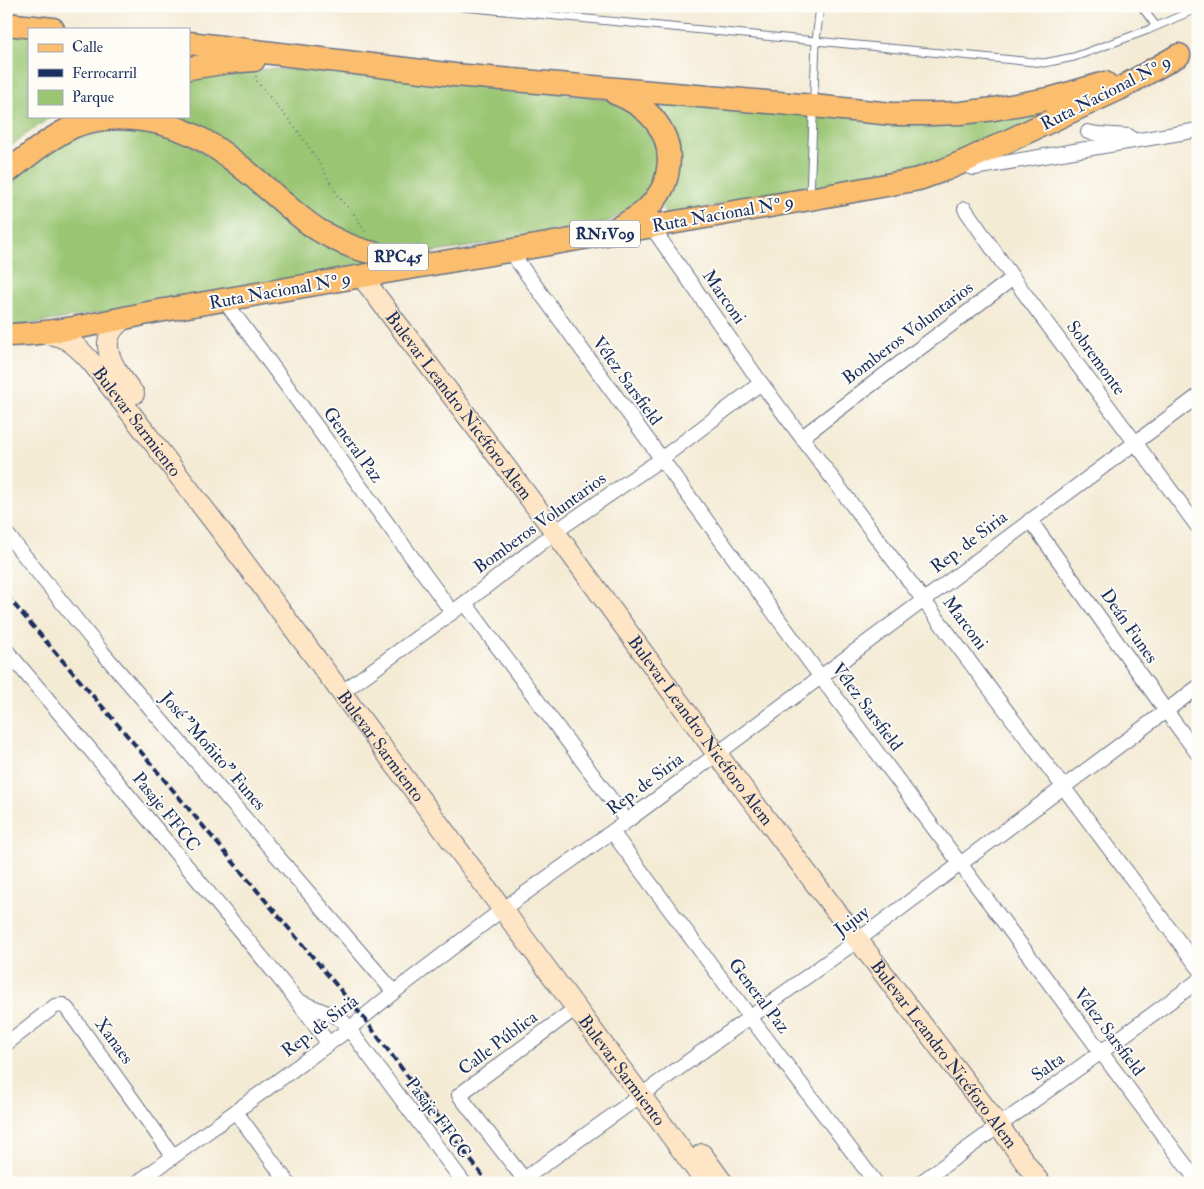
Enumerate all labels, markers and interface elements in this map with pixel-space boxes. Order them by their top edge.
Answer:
legend [28,28,190,118]
text: Calle [72,38,103,57]
street label: Ruta Nacional Nº 9 [1037,50,1175,136]
text: Ferrocarril [72,64,137,83]
text: Parque [72,88,114,107]
street label: Ruta Nacional Nº 9 [650,190,796,238]
road number: RN1V09 [570,220,640,248]
road number: RPC45 [368,243,428,270]
street label: Marconi [697,265,751,329]
street label: Ruta Nacional Nº 9 [207,267,353,315]
street label: Bomberos Voluntarios [838,276,978,390]
street label: Bulevar Leandro Nicéforo Alem [380,307,538,504]
street label: Sobremonte [1061,316,1131,400]
street label: Vélez Sarsfield [587,332,667,430]
street label: Bulevar Sarmiento [88,362,187,482]
street label: General Paz [318,403,388,488]
street label: Bomberos Voluntarios [469,467,611,579]
street label: Rep. de Siria [926,505,1013,578]
street label: Deán Funes [1095,584,1163,668]
street label: Marconi [937,592,993,655]
street label: Bulevar Leandro Nicéforo Alem [623,631,779,830]
street label: Vélez Sarsfield [826,658,908,756]
street label: José "Moñito" Funes [154,686,271,815]
street label: Bulevar Sarmiento [332,686,430,806]
street label: Rep. de Siria [602,747,689,820]
street label: Pasaje FFCC [127,768,205,856]
street label: Jujuy [829,900,875,942]
street label: General Paz [723,954,795,1038]
street label: Bulevar Leandro Nicéforo Alem [866,955,1023,1153]
street label: Vélez Sarsfield [1068,983,1150,1081]
street label: Rep. de Siria [277,989,364,1062]
street label: Calle Pública [454,1005,543,1080]
street label: Bulevar Sarmiento [573,1010,671,1131]
street label: Xanaes [89,1013,139,1069]
street label: Salta [1027,1047,1069,1087]
street label: Pasaje FFCC [400,1073,476,1163]

